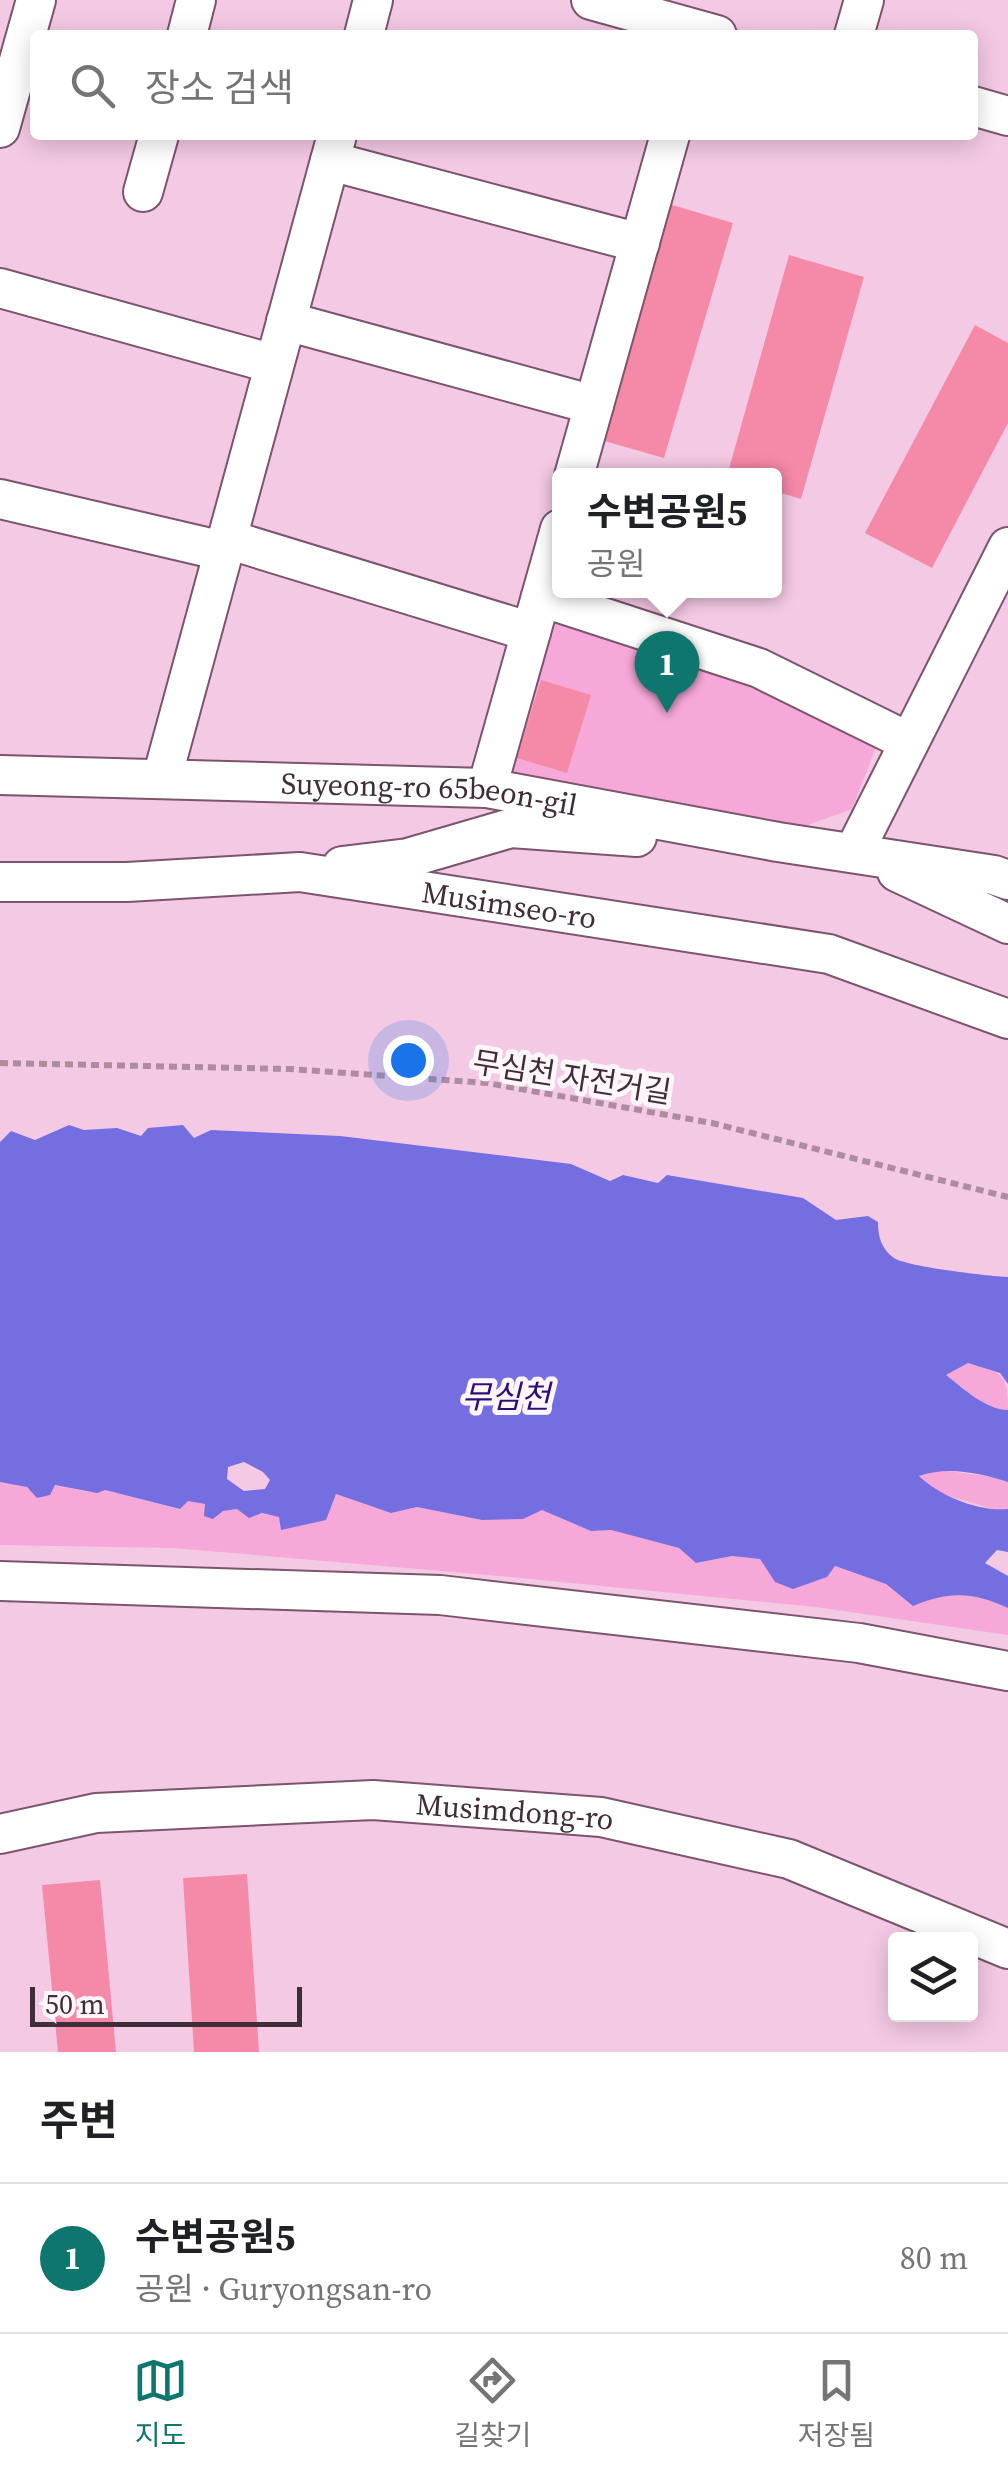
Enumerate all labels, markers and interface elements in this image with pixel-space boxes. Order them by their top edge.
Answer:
search box [30,30,978,140]
icon: search [65,58,120,113]
text: 장소 검색 [145,62,294,114]
popup [552,468,782,598]
text: 수변공원5 [587,486,747,538]
text: 공원 [587,542,646,586]
pin: 1 [634,630,700,713]
street label: Suyeong-ro 65beon-gil [281,762,581,825]
street label: Musimseo-ro [419,871,599,938]
your location [383,1035,434,1086]
street label: 무심천 자전거길 [470,1041,674,1113]
water label: 무심천 [462,1375,554,1419]
street label: Musimdong-ro [415,1783,618,1840]
map controls [888,1932,978,2022]
button: layers [888,1932,978,2022]
scale bar [30,1982,302,2026]
text: 50 m [45,1985,105,2023]
text: 주변 [40,2091,117,2149]
text: 수변공원5 [135,2211,295,2263]
text: 1 [64,2236,81,2280]
text: 80 m [900,2236,968,2280]
text: 공원 · Guryongsan-ro [135,2267,432,2311]
tab: 지도 [133,2353,188,2454]
tab: 길찾기 [454,2353,531,2454]
tab: 저장됨 [798,2353,875,2454]

